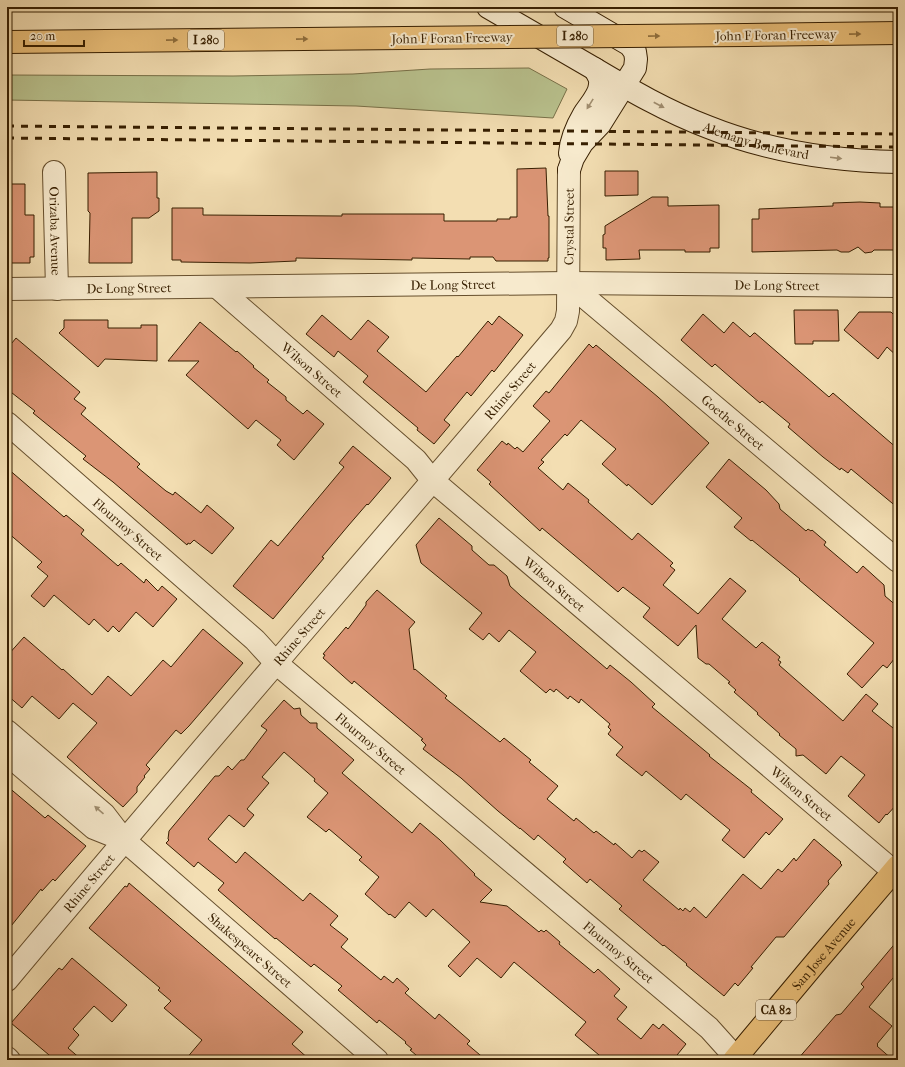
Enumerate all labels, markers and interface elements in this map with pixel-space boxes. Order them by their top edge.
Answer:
scale bar [24,22,84,48]
road number: I 280 [557,26,593,46]
street label: John F Foran Freeway [714,26,838,44]
text: 20 m [30,29,55,43]
street label: John F Foran Freeway [390,29,514,47]
road number: I 280 [188,30,224,50]
one-way arrow [849,31,862,37]
one-way arrow [648,33,661,39]
one-way arrow [296,36,309,42]
one-way arrow [166,37,178,44]
one-way arrow [586,99,594,109]
one-way arrow [653,101,665,108]
street label: Alemany Boulevard [700,118,811,162]
one-way arrow [830,155,842,161]
street label: Orizaba Avenue [47,186,64,276]
street label: Crystal Street [561,187,576,265]
street label: De Long Street [410,276,496,292]
street label: De Long Street [734,277,820,293]
street label: De Long Street [86,280,172,296]
street label: Wilson Street [278,338,346,401]
street label: Rhine Street [481,358,539,422]
street label: Goethe Street [699,391,768,453]
street label: Flournoy Street [90,494,166,564]
street label: Wilson Street [520,553,589,614]
street label: Rhine Street [270,604,328,668]
street label: Flournoy Street [333,709,410,777]
street label: Wilson Street [767,762,836,824]
one-way arrow [95,806,104,815]
street label: Rhine Street [60,850,118,915]
street label: Shakespeare Street [205,909,296,991]
street label: San Jose Avenue [788,914,859,993]
street label: Flournoy Street [580,918,657,986]
road number: CA 82 [756,1000,796,1020]

